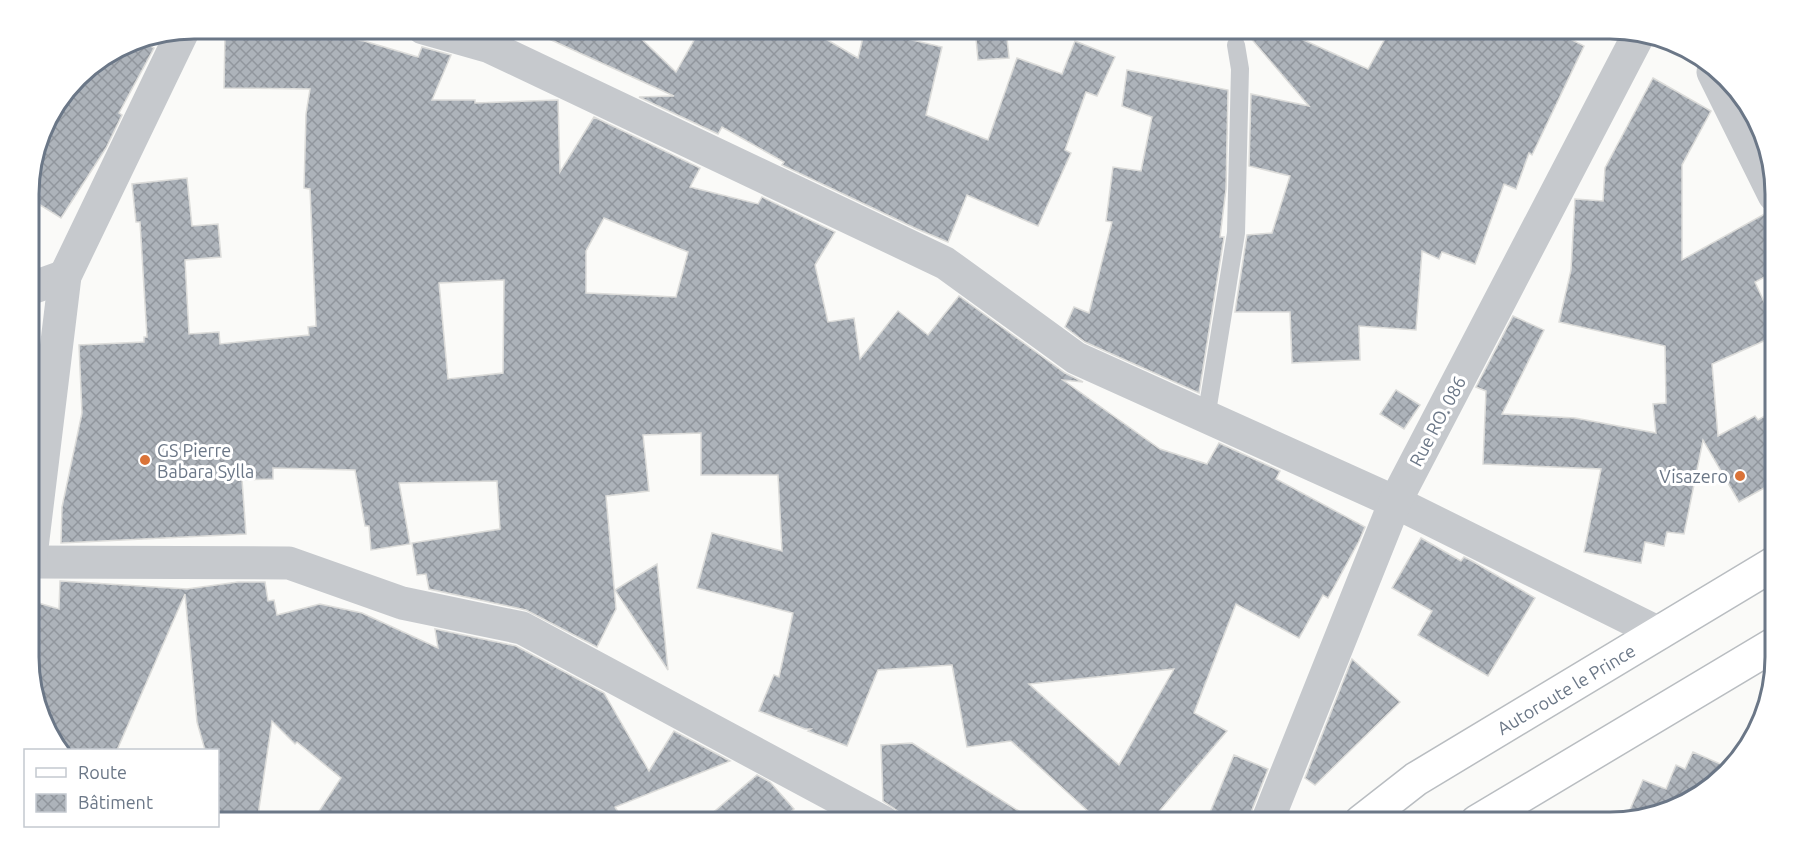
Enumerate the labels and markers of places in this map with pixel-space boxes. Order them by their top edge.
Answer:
place label: GS Pierre Babara Sylla [157,440,254,481]
marker: GS Pierre Babara Sylla [138,453,152,467]
place label: Visazero [1659,466,1728,486]
marker: Visazero [1733,469,1747,483]

